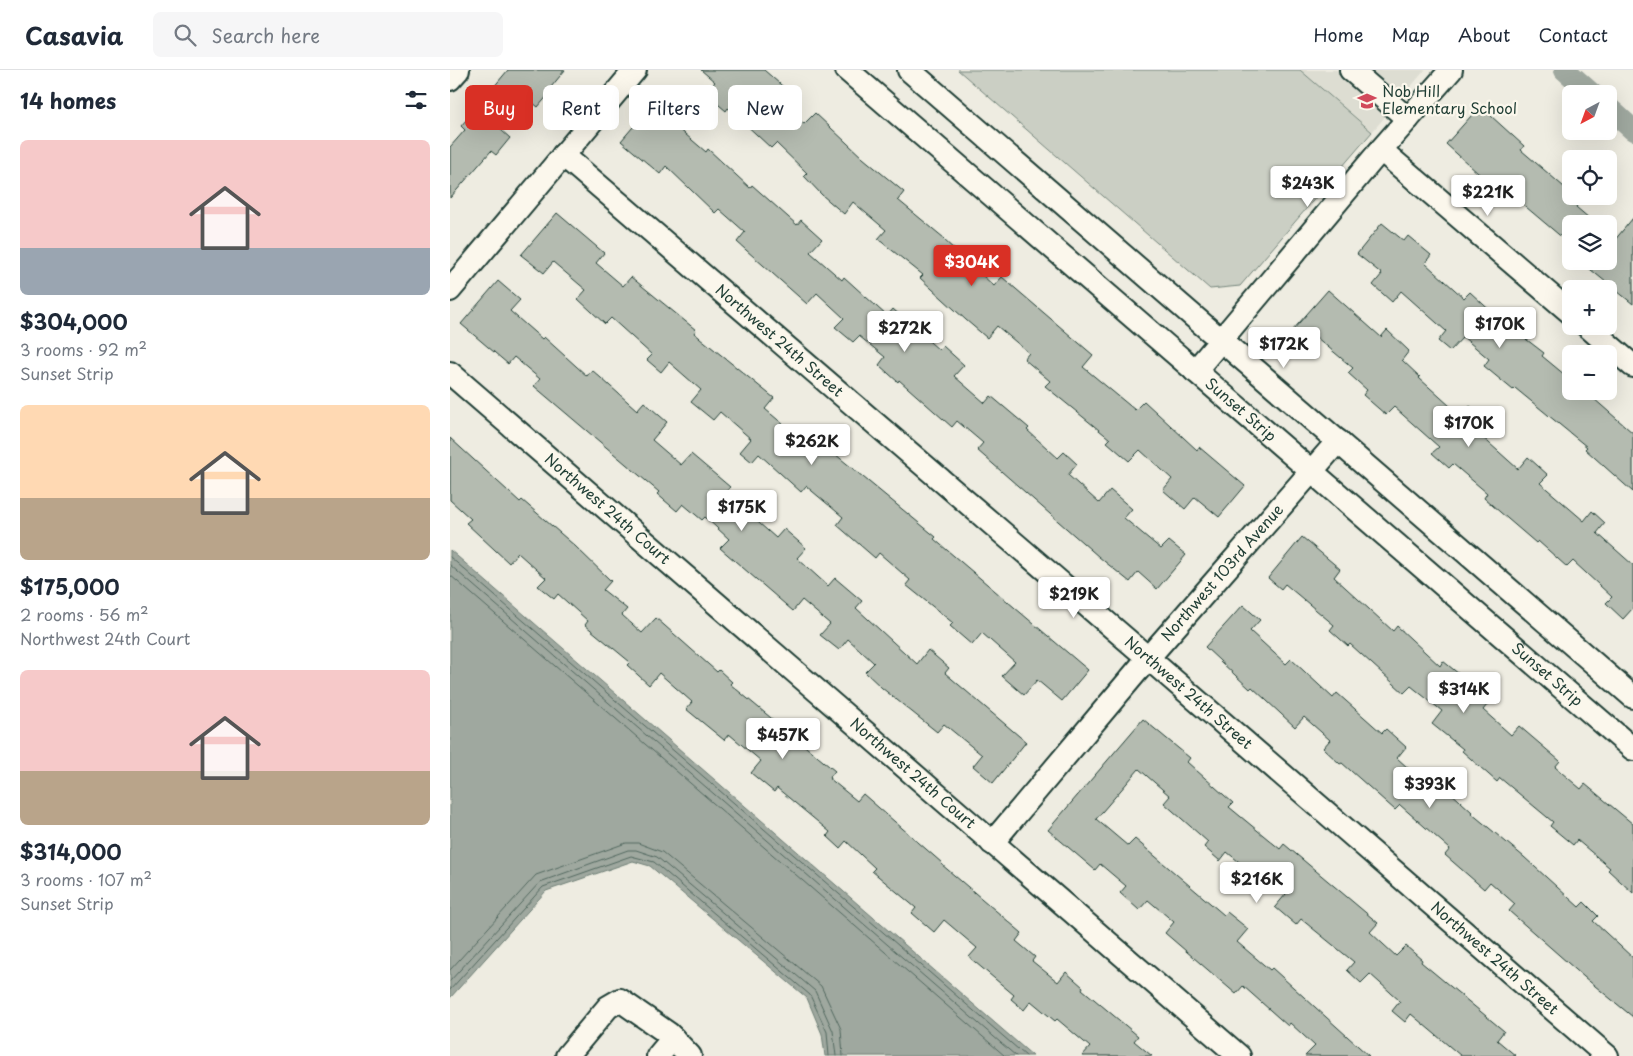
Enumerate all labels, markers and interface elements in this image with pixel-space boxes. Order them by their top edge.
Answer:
search box [153,12,503,57]
text: Casavia [25,17,123,53]
icon: search [171,21,199,49]
text: Search here [211,21,320,49]
text: Home [1313,21,1363,48]
text: Map [1391,21,1430,48]
text: About [1458,21,1510,48]
text: Contact [1538,21,1608,48]
place label: Nob Hill Elementary School [1382,79,1517,119]
text: 14 homes [20,84,116,116]
chip: Buy [465,85,533,130]
chip: Rent [543,85,619,130]
chip: Filters [629,85,718,130]
chip: New [728,85,802,130]
north arrow [1562,85,1618,140]
map controls [1562,85,1617,400]
icon: filters [402,86,430,114]
school or university icon: Nob Hill Elementary School [1356,90,1378,112]
button: locate [1562,150,1617,205]
pin: $243K [1273,166,1343,208]
text: $243K [1281,170,1335,194]
icon: home [180,173,270,263]
pin: $221K [1453,174,1523,217]
text: $221K [1462,179,1514,203]
button: layers [1562,215,1617,270]
pin: $304K [937,244,1007,287]
text: $304K [945,249,999,273]
street label: Northwest 24th Street [711,278,849,401]
button: + [1562,280,1617,335]
text: $304,000 [20,305,128,337]
pin: $170K [1465,306,1535,349]
pin: $272K [870,310,940,353]
text: $170K [1475,311,1525,335]
text: $272K [878,315,932,339]
pin: $172K [1249,326,1319,369]
text: $172K [1259,331,1309,355]
text: 3 rooms · 92 m² [20,337,147,361]
button: − [1562,345,1617,400]
text: Sunset Strip [20,361,114,385]
street label: Sunset Strip [1201,371,1282,446]
pin: $170K [1434,406,1504,448]
text: $170K [1444,410,1494,434]
pin: $262K [777,424,847,466]
text: $262K [785,428,839,452]
icon: home [180,438,270,528]
street label: Northwest 24th Court [540,447,676,569]
pin: $175K [707,490,777,532]
text: $175K [718,494,766,518]
street label: Northwest 103rd Avenue [1155,498,1288,646]
text: $175,000 [20,570,120,602]
pin: $219K [1039,576,1109,619]
text: $219K [1049,581,1099,605]
text: 2 rooms · 56 m² [20,602,149,626]
text: Northwest 24th Court [20,626,190,650]
street label: Northwest 24th Street [1120,630,1258,754]
street label: Sunset Strip [1507,636,1589,711]
pin: $314K [1429,672,1499,714]
text: $314K [1439,676,1489,700]
icon: home [180,703,270,793]
street label: Northwest 24th Court [846,711,982,833]
pin: $457K [748,718,818,760]
text: $457K [757,722,809,746]
pin: $393K [1395,766,1465,809]
text: $393K [1404,771,1456,795]
text: $314,000 [20,835,122,867]
pin: $216K [1222,862,1292,904]
text: $216K [1231,866,1283,890]
text: 3 rooms · 107 m² [20,867,152,891]
text: Sunset Strip [20,891,114,915]
street label: Northwest 24th Street [1426,895,1564,1019]

